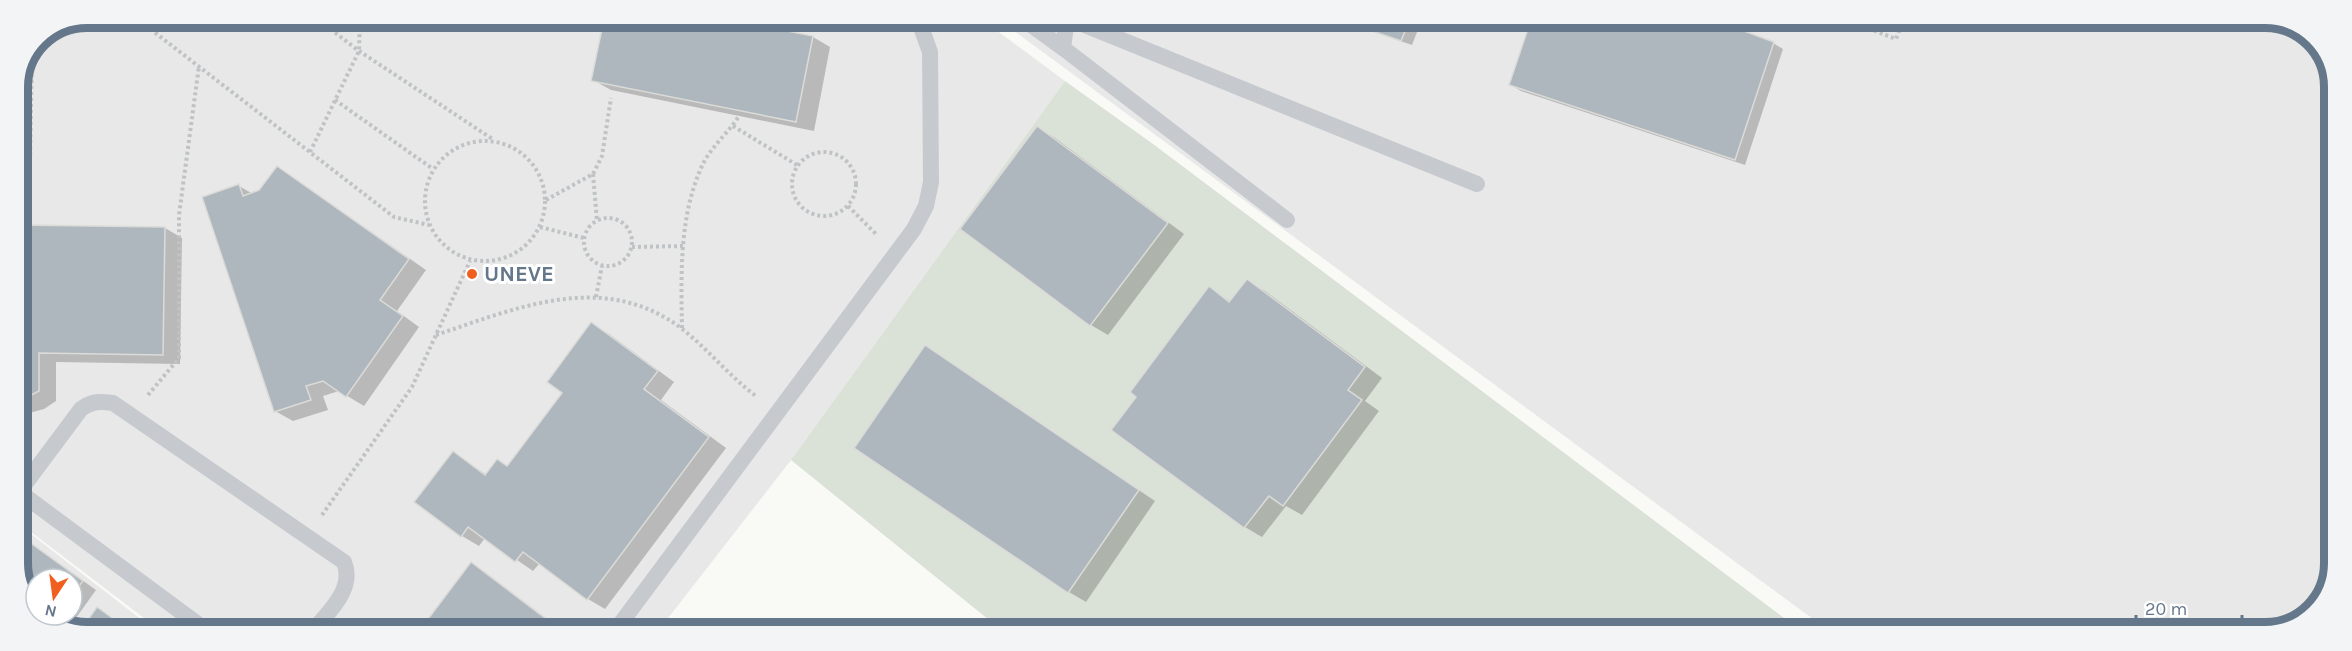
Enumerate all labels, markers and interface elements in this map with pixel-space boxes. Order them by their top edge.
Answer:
place label: UNEVE [484,261,554,287]
marker: UNEVE [465,267,479,281]
north arrow [24,567,84,627]
scale bar [2136,588,2242,626]
text: 20 m [2145,598,2187,620]
text: N [43,601,58,622]

